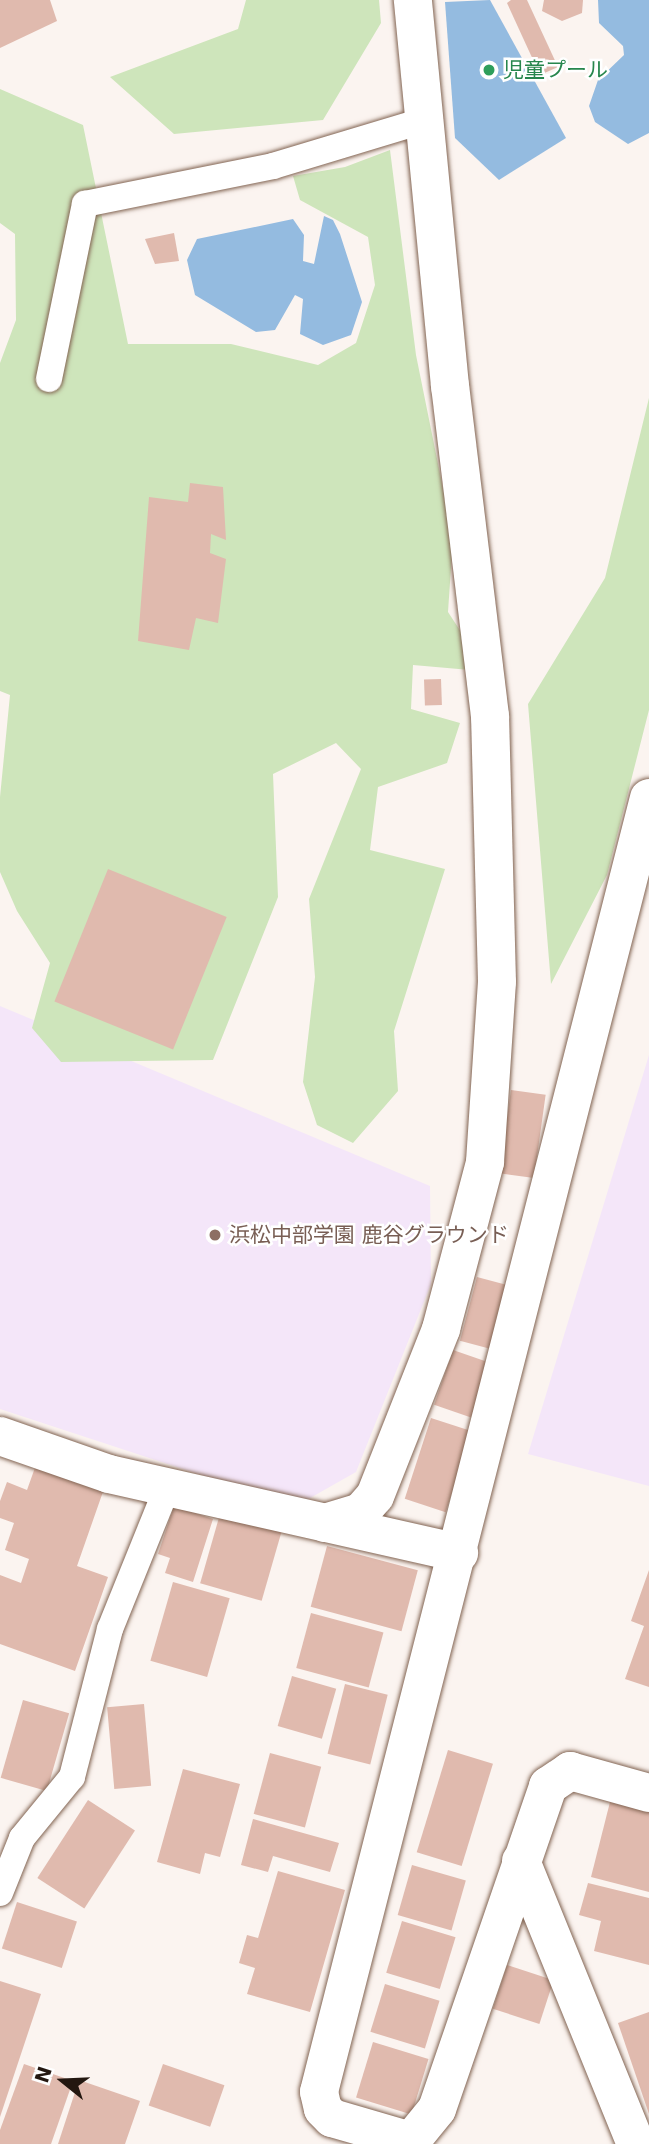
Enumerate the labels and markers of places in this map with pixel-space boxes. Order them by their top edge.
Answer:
place label: 児童プール [503,57,608,83]
marker: 児童プール [481,62,497,78]
place label: 浜松中部学園 鹿谷グラウンド [229,1222,509,1248]
marker: 浜松中部学園 鹿谷グラウンド [207,1227,223,1243]

